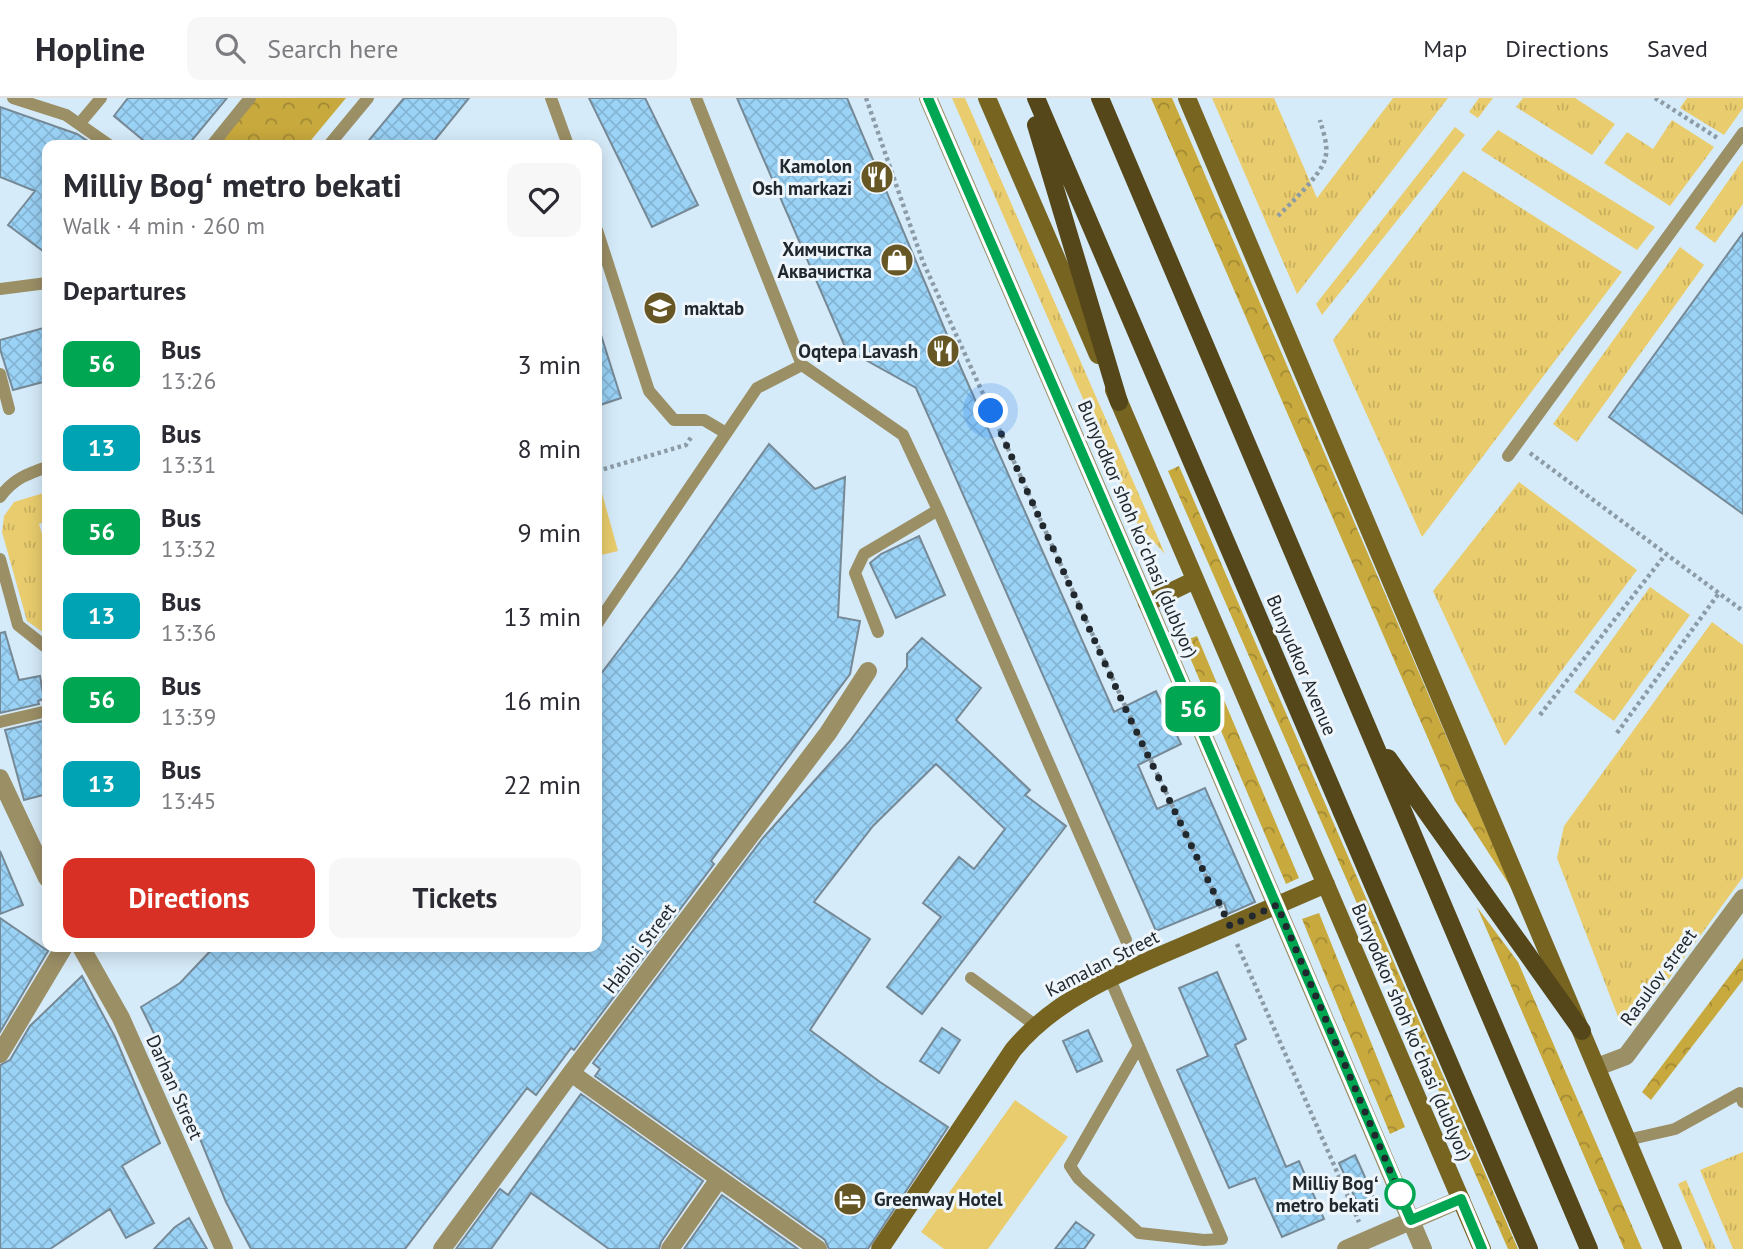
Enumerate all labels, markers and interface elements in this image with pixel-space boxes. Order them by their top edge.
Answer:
search box [187,17,677,80]
text: Hopline [35,27,145,70]
icon: search [211,29,249,67]
text: Search here [267,32,398,65]
text: Map [1423,33,1467,64]
text: Directions [1505,33,1609,64]
text: Saved [1647,33,1708,64]
place label: Kamolon Osh markazi [752,154,852,200]
restaurant icon: Kamolon Osh markazi [858,158,896,196]
text: Milliy Bogʻ metro bekati [63,163,402,206]
button: heart [507,163,581,237]
text: Walk · 4 min · 260 m [63,211,265,240]
place label: Химчистка Аквачистка [777,237,872,283]
shop icon: Химчистка Аквачистка [878,241,916,279]
text: Departures [63,274,186,307]
school or university icon: maktab [641,289,679,327]
place label: maktab [684,296,744,320]
restaurant icon: Oqtepa Lavash [924,332,962,370]
text: Bus [161,333,201,366]
place label: Oqtepa Lavash [798,339,918,363]
text: 56 [88,348,115,379]
text: 3 min [518,348,581,381]
text: 13:26 [161,366,216,395]
your location [973,393,1008,428]
street label: Bunyodkor shoh koʻchasi (dublyor) [1073,397,1203,661]
text: Bus [161,417,201,450]
text: 13 [88,432,115,463]
text: 8 min [518,432,581,465]
text: 13:31 [161,450,216,479]
text: Bus [161,501,201,534]
text: 56 [88,516,115,547]
text: 9 min [518,516,581,549]
text: 13:32 [161,534,216,563]
text: Bus [161,585,201,618]
street label: Bunyudkor Avenue [1262,591,1342,739]
text: 13 [88,600,115,631]
text: 13 min [503,600,581,633]
text: 13:36 [161,618,216,647]
text: Bus [161,669,201,702]
text: 56 [88,684,115,715]
text: 16 min [503,684,581,717]
line badge: 56 [1162,686,1224,732]
text: 56 [1179,693,1207,724]
text: 13:39 [161,702,216,731]
text: Bus [161,753,201,786]
text: 13 [88,768,115,799]
text: 22 min [503,768,581,801]
text: 13:45 [161,786,216,815]
button: Directions [63,858,315,938]
button: Tickets [329,858,581,938]
street label: Habibi Street [597,898,681,998]
street label: Bunyodkor shoh koʻchasi (dublyor) [1347,900,1477,1164]
street label: Rasulov street [1615,923,1702,1030]
street label: Kamalan Street [1041,924,1163,1002]
street label: Darhan Street [141,1031,209,1144]
place label: Milliy Bogʻ metro bekati [1275,1171,1379,1217]
marker: Milliy Bogʻ metro bekati [1385,1179,1415,1209]
hotel icon: Greenway Hotel [831,1180,869,1218]
place label: Greenway Hotel [874,1187,1003,1211]

